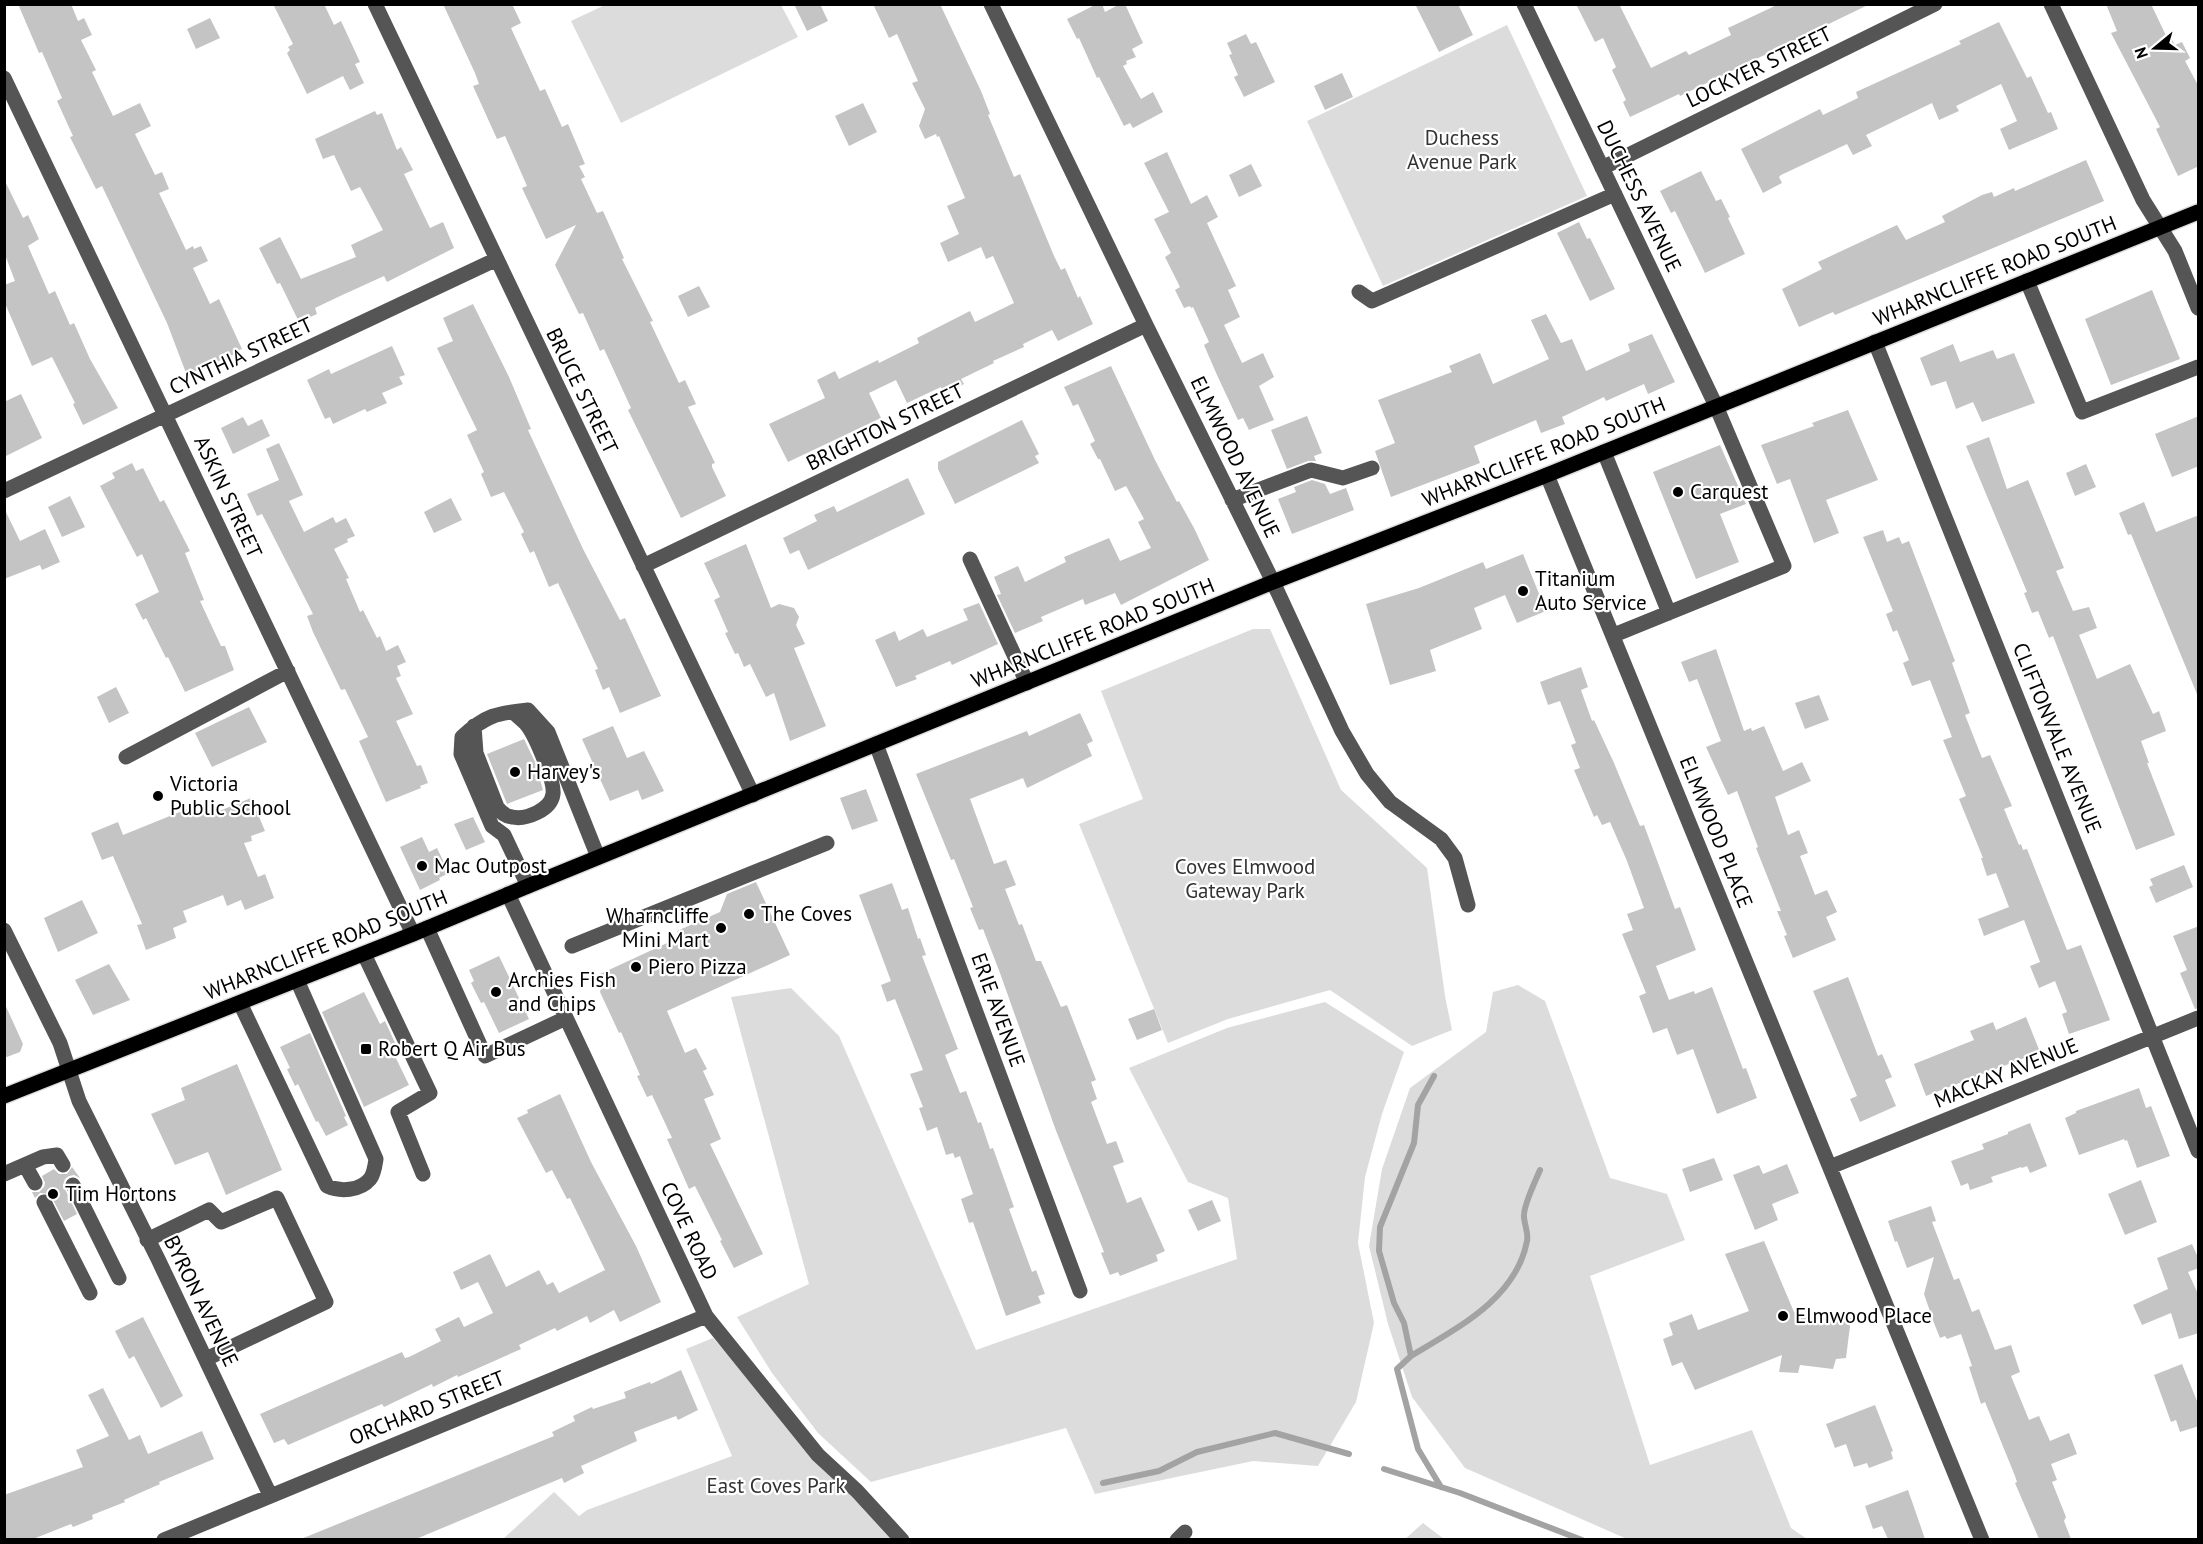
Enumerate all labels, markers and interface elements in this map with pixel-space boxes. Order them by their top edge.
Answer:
north arrow [2125,18,2185,78]
street label: LOCKYER STREET [1682,20,1836,113]
text: N [2130,45,2152,61]
street label: DUCHESS AVENUE [1591,115,1688,276]
park label: Duchess Avenue Park [1407,124,1517,175]
street label: WHARNCLIFFE ROAD SOUTH [1869,209,2120,332]
street label: CYNTHIA STREET [165,310,317,401]
street label: BRUCE STREET [540,323,625,458]
street label: ELMWOOD AVENUE [1185,371,1286,542]
street label: BRIGHTON STREET [802,377,968,476]
street label: WHARNCLIFFE ROAD SOUTH [1418,390,1669,513]
street label: ASKIN STREET [188,431,269,562]
place label: Carquest [1690,478,1768,505]
marker: Carquest [1671,485,1685,499]
place label: Titanium Auto Service [1535,565,1647,616]
street label: WHARNCLIFFE ROAD SOUTH [967,571,1218,694]
marker: Titanium Auto Service [1516,584,1530,598]
street label: CLIFTONVALE AVENUE [2007,639,2108,837]
street label: ELMWOOD PLACE [1674,752,1759,912]
place label: Harvey's [527,758,601,785]
marker: Harvey's [508,765,522,779]
place label: Victoria Public School [169,770,291,821]
marker: Victoria Public School [151,789,165,803]
place label: Mac Outpost [434,852,547,879]
park label: Coves Elmwood Gateway Park [1175,853,1315,904]
marker: Mac Outpost [415,859,429,873]
street label: WHARNCLIFFE ROAD SOUTH [200,883,451,1006]
place label: The Coves [761,900,852,927]
place label: Wharncliffe Mini Mart [606,902,709,953]
marker: The Coves [742,907,756,921]
marker: Wharncliffe Mini Mart [714,921,728,935]
street label: ERIE AVENUE [965,949,1032,1071]
place label: Piero Pizza [648,953,747,980]
marker: Piero Pizza [629,960,643,974]
place label: Archies Fish and Chips [508,966,616,1017]
marker: Archies Fish and Chips [489,985,503,999]
street label: MACKAY AVENUE [1930,1031,2082,1114]
place label: Robert Q Air Bus [378,1035,526,1062]
marker: Robert Q Air Bus [359,1042,373,1056]
street label: COVE ROAD [655,1177,724,1284]
place label: Tim Hortons [65,1180,177,1207]
marker: Tim Hortons [46,1187,60,1201]
street label: BYRON AVENUE [158,1231,245,1371]
place label: Elmwood Place [1795,1302,1932,1329]
marker: Elmwood Place [1776,1309,1790,1323]
street label: ORCHARD STREET [345,1364,509,1451]
park label: East Coves Park [706,1472,846,1499]

